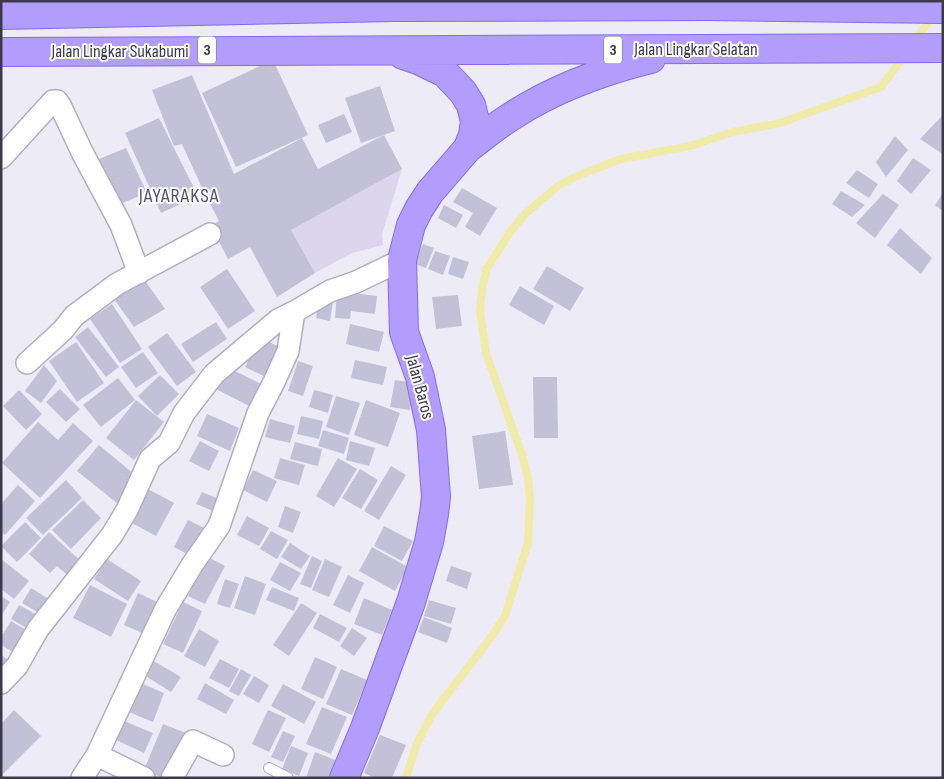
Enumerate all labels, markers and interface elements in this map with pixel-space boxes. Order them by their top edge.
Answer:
road number: 3 [198,36,216,64]
road number: 3 [604,36,622,64]
street label: Jalan Lingkar Selatan [633,39,758,60]
street label: Jalan Lingkar Sukabumi [50,41,189,62]
district label: JAYARAKSA [138,184,219,208]
street label: Jalan Baros [401,352,439,421]

